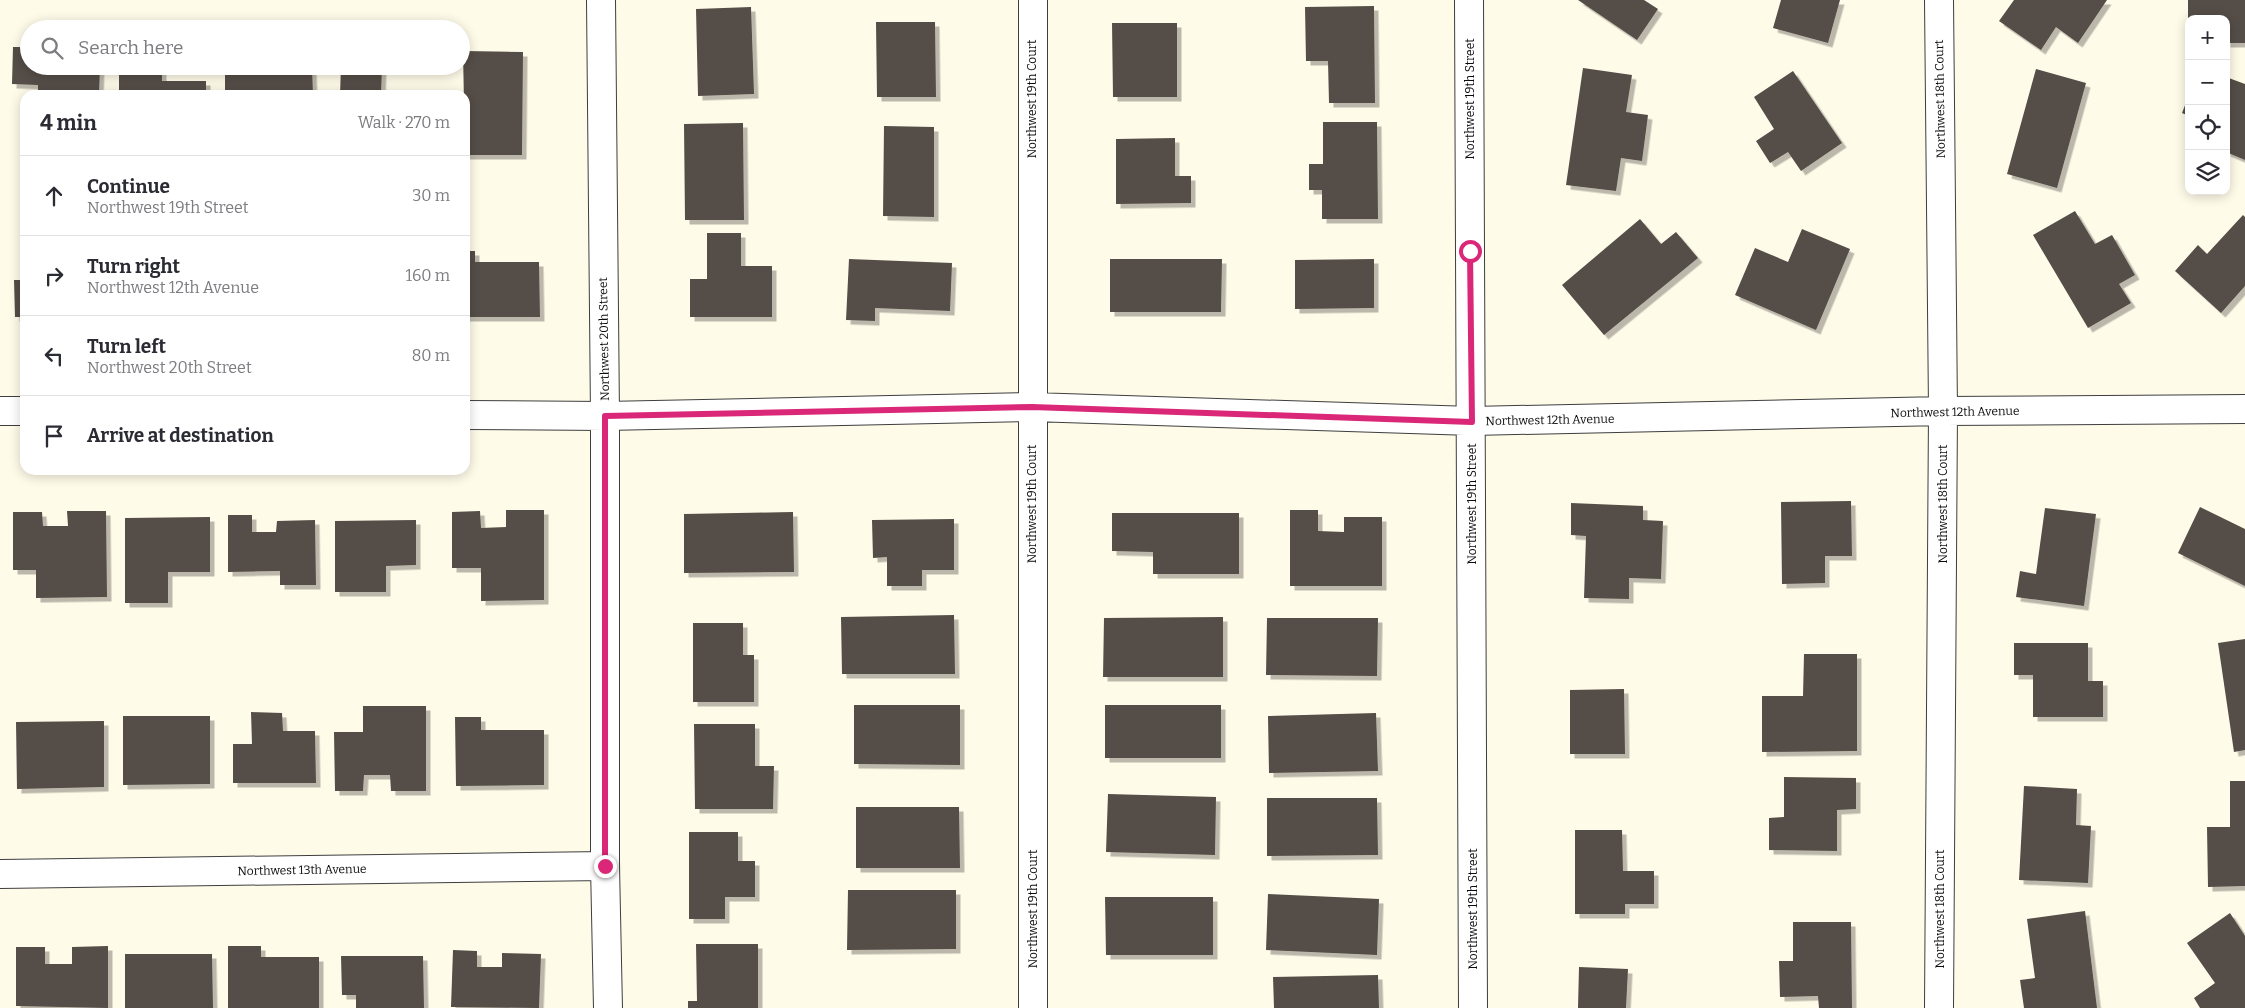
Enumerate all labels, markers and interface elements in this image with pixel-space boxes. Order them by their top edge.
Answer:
map controls [2185,15,2230,195]
button: + [2185,15,2230,60]
search box [20,20,470,75]
icon: search [38,34,66,62]
text: Search here [78,36,183,59]
street label: Northwest 19th Street [1463,38,1477,160]
street label: Northwest 19th Court [1025,39,1039,158]
street label: Northwest 18th Court [1932,39,1948,158]
button: − [2185,60,2230,105]
button: locate [2185,105,2230,150]
text: 4 min [40,110,97,136]
text: Walk · 270 m [358,113,450,132]
button: layers [2185,150,2230,195]
text: Continue [87,175,170,198]
icon: ahead [40,182,68,210]
text: 30 m [412,186,450,205]
text: Northwest 19th Street [87,198,249,217]
route start [1459,240,1482,263]
text: Turn right [87,255,180,278]
icon: right [40,262,68,290]
text: 160 m [405,266,450,285]
street label: Northwest 20th Street [596,276,612,401]
text: Northwest 12th Avenue [87,278,259,297]
text: Turn left [87,335,166,358]
icon: left [40,342,68,370]
text: 80 m [412,346,450,365]
text: Northwest 20th Street [87,358,252,377]
street label: Northwest 12th Avenue [1890,404,2020,420]
street label: Northwest 12th Avenue [1485,412,1615,428]
icon: arrive [40,422,68,450]
text: Arrive at destination [87,424,274,447]
street label: Northwest 19th Street [1465,443,1479,565]
street label: Northwest 19th Court [1025,444,1039,563]
street label: Northwest 18th Court [1936,444,1950,563]
street label: Northwest 19th Street [1466,848,1480,970]
street label: Northwest 19th Court [1026,849,1040,968]
street label: Northwest 18th Court [1933,849,1947,968]
route end [594,855,617,878]
street label: Northwest 13th Avenue [237,862,367,878]

